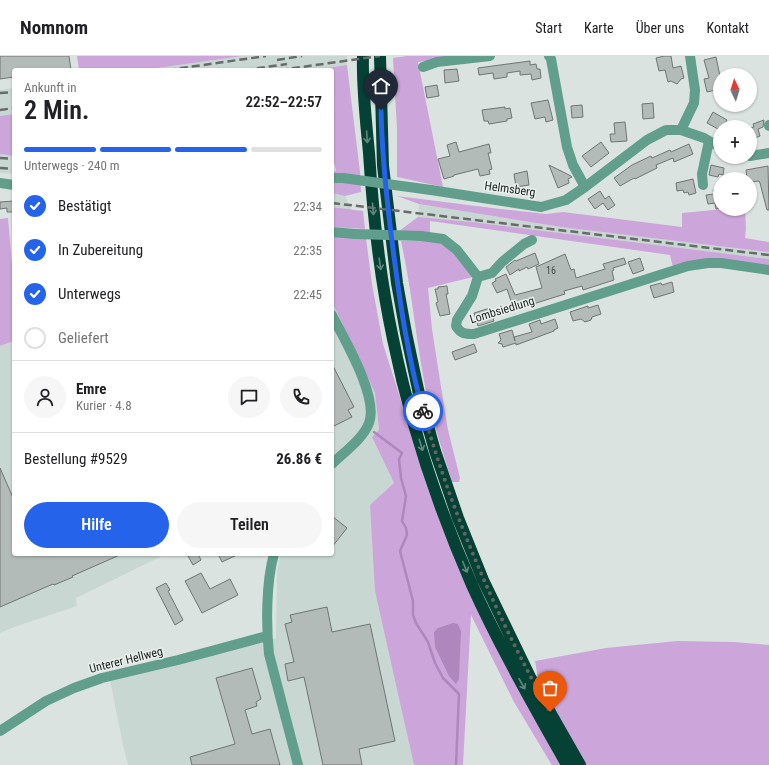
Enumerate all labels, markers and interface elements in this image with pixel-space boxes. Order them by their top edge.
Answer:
text: Nomnom [20,16,88,39]
text: Start [535,20,562,36]
text: Karte [584,20,614,36]
text: Über uns [636,20,684,36]
text: Kontakt [706,20,749,36]
north arrow [713,68,757,112]
map controls [713,68,757,216]
pin [364,69,398,110]
icon: home [370,75,392,97]
text: Ankunft in [24,80,76,95]
text: 22:52–22:57 [245,93,322,111]
text: 2 Min. [24,95,89,125]
button: + [713,120,757,164]
one-way arrow [364,130,371,143]
text: Unterwegs · 240 m [24,158,120,173]
button: − [713,172,757,216]
street label: Helmsberg [484,178,536,200]
icon: check [24,195,46,217]
text: Bestätigt [58,197,111,215]
text: 22:34 [293,199,322,214]
one-way arrow [370,202,377,215]
icon: check [24,239,46,261]
text: In Zubereitung [58,241,143,259]
text: 22:35 [293,243,322,258]
one-way arrow [376,257,384,270]
house number: 16 [546,265,556,276]
icon: check [24,283,46,305]
text: Unterwegs [58,285,121,303]
text: 22:45 [293,287,322,302]
street label: Lombsiedlung [468,294,536,326]
text: Geliefert [58,329,109,347]
button: person [24,376,66,418]
button: chat [228,376,270,418]
button: phone [280,376,322,418]
text: Emre [76,380,107,398]
courier [403,391,443,431]
text: Kurier · 4.8 [76,398,132,413]
icon: bike [412,400,434,422]
one-way arrow [417,439,425,451]
text: Bestellung #9529 [24,450,128,468]
text: 26.86 € [276,450,322,468]
button: Hilfe [24,502,169,548]
button: Teilen [177,502,322,548]
one-way arrow [462,560,469,572]
street label: Unterer Hellweg [88,644,164,676]
pin [533,671,567,712]
icon: bag [539,677,561,699]
one-way arrow [518,678,526,690]

